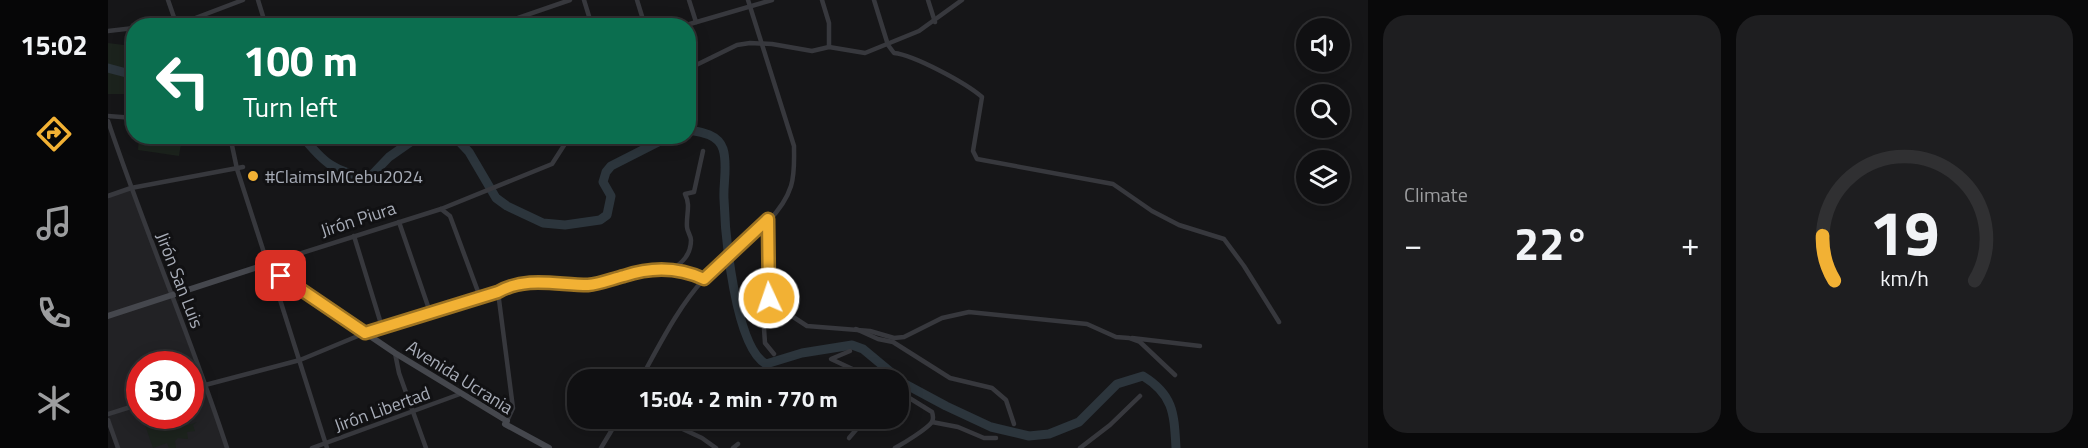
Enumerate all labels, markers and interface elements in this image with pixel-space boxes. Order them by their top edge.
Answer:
map controls [1296,18,1350,204]
button: sound [1296,18,1350,72]
text: 15:02 [20,24,88,65]
text: 100 m [243,28,358,92]
icon: left [144,42,222,120]
button: search [1296,84,1350,138]
text: Turn left [243,86,337,127]
icon: directions [33,113,75,155]
button: layers [1296,150,1350,204]
place label: #ClaimsIMCebu2024 [265,163,423,190]
marker: #ClaimsIMCebu2024 [246,169,260,183]
text: Climate [1404,179,1468,210]
text: 19 [1869,184,1939,279]
street label: Jirón Piura [317,194,399,244]
icon: music [33,202,75,244]
text: 22° [1514,209,1590,277]
text: − [1404,219,1422,269]
text: + [1681,219,1699,269]
street label: Jirón San Luis [149,228,211,332]
pin [255,250,306,301]
icon: arrive [264,259,297,292]
text: km/h [1880,262,1929,294]
position arrow [737,266,801,330]
icon: phone [33,292,75,334]
street label: Avenida Ucrania [401,333,519,421]
speed limit sign: 30 [126,351,204,429]
street label: Jirón Libertad [330,379,434,439]
icon: climate [33,382,75,424]
text: 15:04 · 2 min · 770 m [638,382,838,416]

